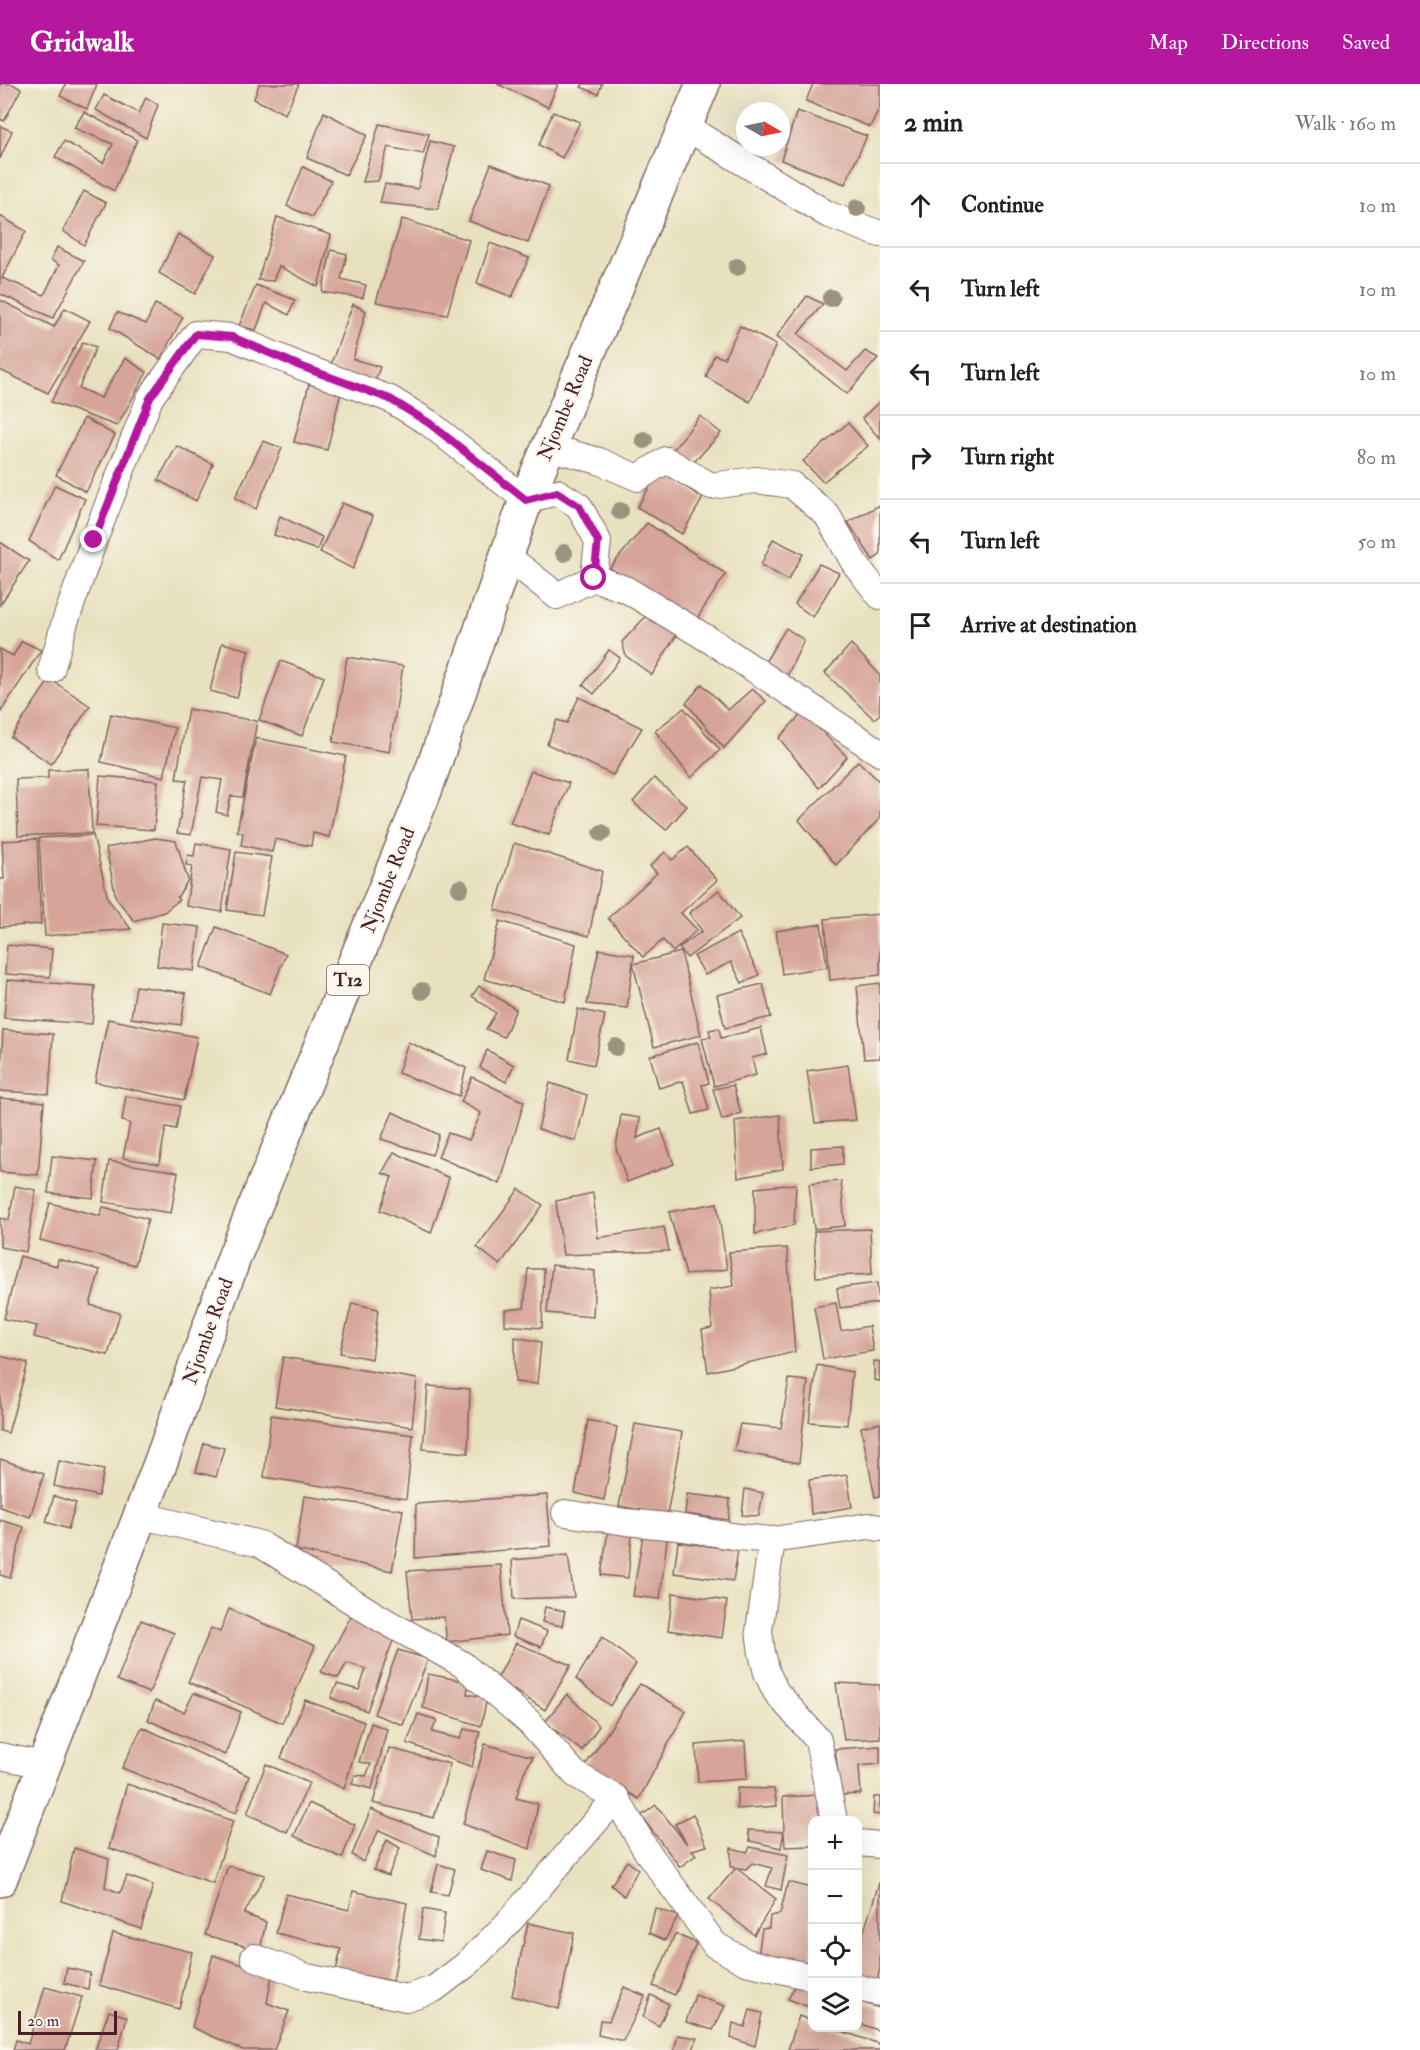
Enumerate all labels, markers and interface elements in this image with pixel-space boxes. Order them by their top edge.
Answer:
text: Gridwalk [30,25,134,60]
text: Map [1148,29,1188,56]
text: Directions [1221,29,1309,56]
text: Saved [1342,29,1390,56]
north arrow [736,102,790,156]
text: 2 min [904,107,963,139]
text: Walk · 160 m [1295,111,1396,136]
icon: ahead [904,189,937,222]
text: Continue [961,191,1044,219]
text: 10 m [1359,193,1396,218]
icon: left [904,273,937,306]
text: Turn left [961,275,1040,303]
text: 10 m [1359,277,1396,302]
street label: Njombe Road [532,352,598,464]
icon: left [904,357,937,390]
text: Turn left [961,359,1040,387]
text: 10 m [1359,361,1396,386]
icon: right [904,441,937,474]
text: Turn right [961,443,1054,471]
text: 80 m [1357,445,1396,470]
icon: left [904,525,937,558]
route end [80,526,106,552]
text: Turn left [961,527,1040,555]
text: 50 m [1357,529,1396,554]
route start [580,564,606,590]
icon: arrive [904,609,937,642]
text: Arrive at destination [961,611,1137,639]
street label: Njombe Road [355,823,421,936]
road number: T12 [327,965,369,995]
street label: Njombe Road [177,1274,239,1388]
map controls [808,1816,862,2032]
button: + [808,1816,862,1870]
button: − [808,1870,862,1924]
button: locate [808,1924,862,1978]
button: layers [808,1978,862,2032]
scale bar [18,2008,117,2036]
text: 20 m [27,2011,59,2031]

